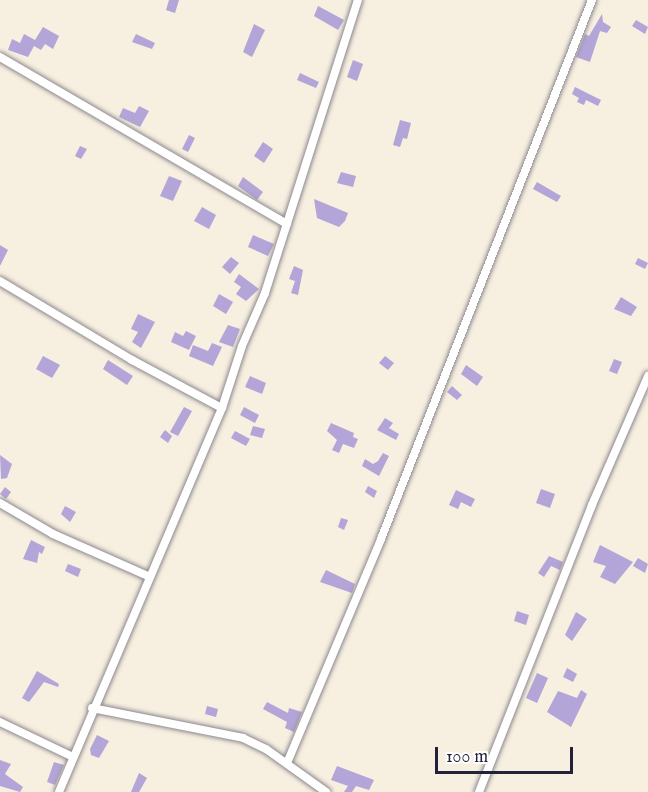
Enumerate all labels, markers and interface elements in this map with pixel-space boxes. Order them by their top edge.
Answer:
scale bar [438,735,576,773]
text: 100 m [446,746,488,769]

